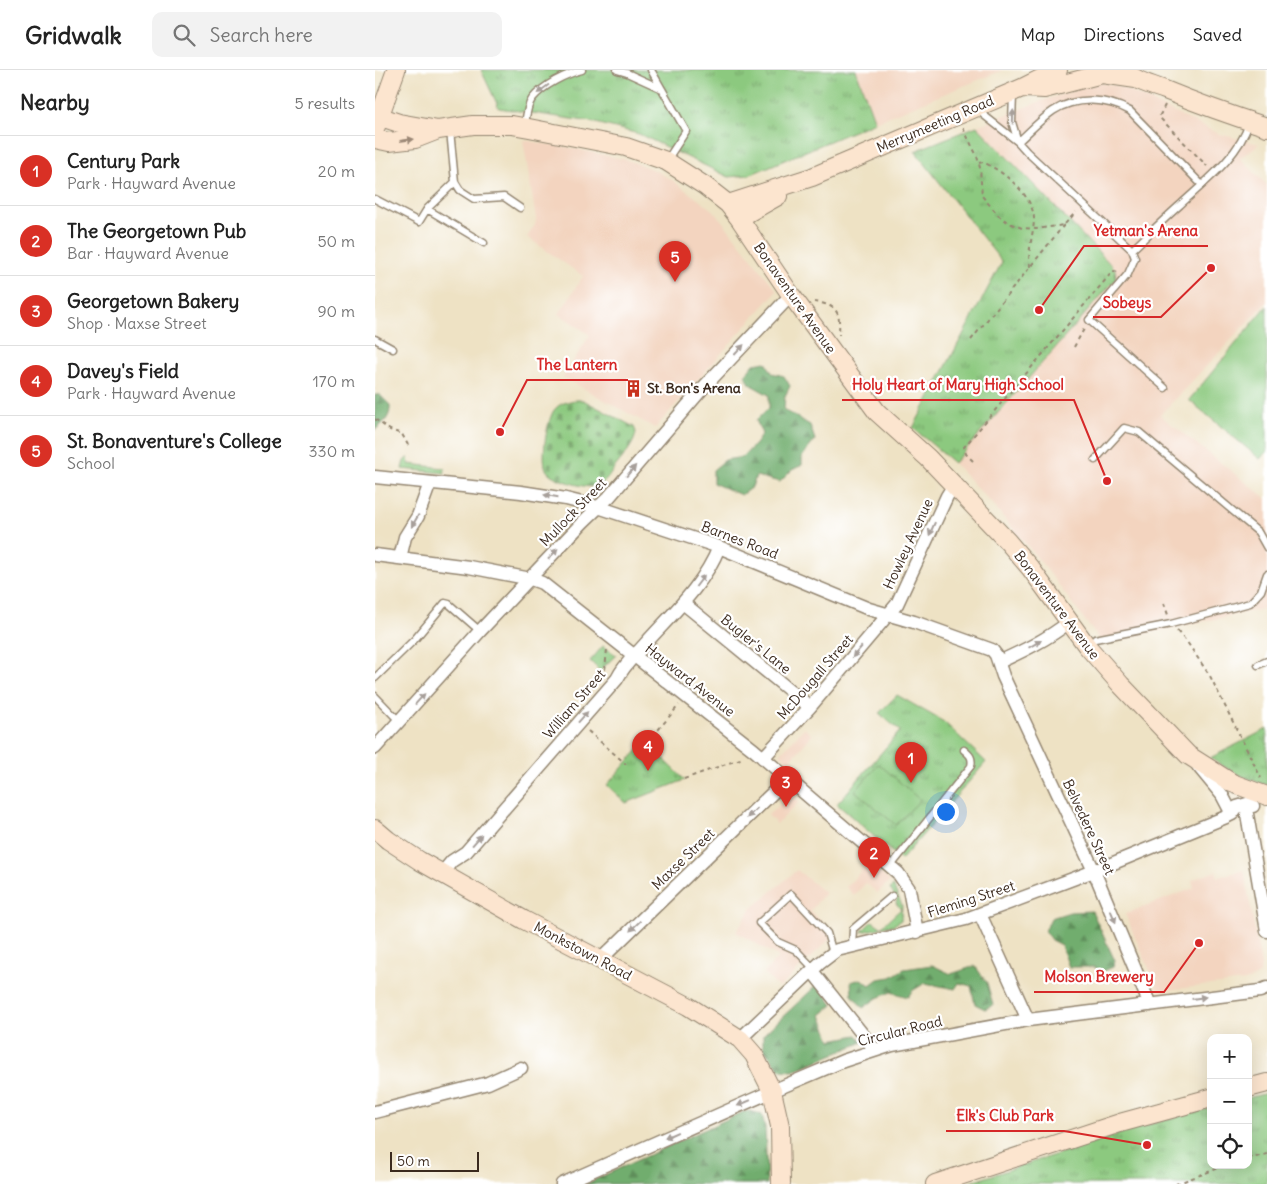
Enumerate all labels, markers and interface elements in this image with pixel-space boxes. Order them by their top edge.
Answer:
search box [152,12,502,57]
text: Gridwalk [25,20,122,50]
icon: search [170,21,198,49]
text: Search here [210,23,313,47]
text: Map [1020,23,1055,46]
text: Directions [1083,23,1165,46]
text: Saved [1193,23,1242,46]
one-way arrow [537,84,550,95]
text: Nearby [20,89,90,116]
street label: Merrymeeting Road [874,91,996,157]
text: 5 results [294,93,355,113]
one-way arrow [1010,109,1018,125]
one-way arrow [399,136,415,144]
text: Century Park [67,149,180,173]
text: 1 [33,161,39,181]
text: 20 m [318,161,355,181]
text: Park · Hayward Avenue [67,173,236,193]
callout: Yetman's Arena [1084,216,1208,246]
text: The Georgetown Pub [67,219,246,243]
text: Yetman's Arena [1093,221,1199,240]
text: 2 [32,231,40,251]
text: 50 m [317,231,355,251]
street label: Bonaventure Avenue [750,239,840,357]
pin: 5 [659,241,691,282]
text: Bar · Hayward Avenue [67,243,229,263]
callout: Sobeys [1093,287,1161,317]
text: Georgetown Bakery [67,289,239,313]
text: Sobeys [1103,293,1151,313]
text: 3 [31,301,41,321]
text: 90 m [317,301,355,321]
text: Shop · Maxse Street [67,313,207,333]
one-way arrow [733,344,745,356]
callout: The Lantern [527,350,628,380]
text: The Lantern [536,355,618,374]
text: Davey's Field [67,359,179,383]
callout: Holy Heart of Mary High School [842,370,1074,400]
text: 4 [31,371,41,391]
text: 170 m [312,371,355,391]
text: Holy Heart of Mary High School [852,375,1064,395]
building icon: St. Bon's Arena [623,378,643,398]
place label: St. Bon's Arena [647,379,741,397]
text: Park · Hayward Avenue [67,383,236,403]
text: St. Bonaventure's College [67,429,282,453]
text: 5 [31,441,41,461]
text: 330 m [308,441,355,461]
text: School [67,453,115,473]
one-way arrow [625,466,637,478]
street label: Mullock Street [536,474,610,550]
one-way arrow [542,492,558,500]
street label: Howley Avenue [879,496,937,592]
one-way arrow [411,513,419,528]
street label: Barnes Road [699,517,781,563]
one-way arrow [928,522,936,536]
one-way arrow [548,547,559,560]
street label: Bonaventure Avenue [1010,547,1104,663]
one-way arrow [695,574,705,588]
street label: Bugler's Lane [717,610,795,678]
street label: McDougall Street [773,631,857,723]
street label: Hayward Avenue [642,639,738,721]
one-way arrow [1028,639,1041,648]
one-way arrow [851,646,863,658]
street label: William Street [539,665,609,742]
one-way arrow [414,694,426,706]
one-way arrow [577,712,589,724]
pin: 4 [632,730,664,771]
pin: 1 [895,742,927,783]
pin: 3 [770,766,802,807]
street label: Belvedere Street [1059,776,1119,878]
your location [933,799,959,825]
one-way arrow [747,807,759,819]
street label: Maxse Street [648,824,718,894]
one-way arrow [471,833,482,846]
pin: 2 [858,837,890,878]
street label: Fleming Street [925,876,1017,922]
one-way arrow [1109,909,1117,923]
street label: Monkstown Road [531,918,635,984]
one-way arrow [629,920,641,932]
callout: Molson Brewery [1034,962,1164,992]
text: Molson Brewery [1044,967,1154,987]
one-way arrow [1191,994,1207,1002]
street label: Circular Road [856,1012,944,1050]
map controls [1207,1034,1252,1169]
button: + [1207,1034,1252,1079]
button: − [1207,1079,1252,1124]
one-way arrow [737,1100,751,1108]
callout: Elk's Club Park [946,1101,1064,1131]
text: Elk's Club Park [956,1106,1054,1125]
button: locate [1207,1124,1252,1169]
one-way arrow [664,1132,678,1140]
scale bar [390,1149,479,1172]
text: 50 m [397,1152,430,1170]

